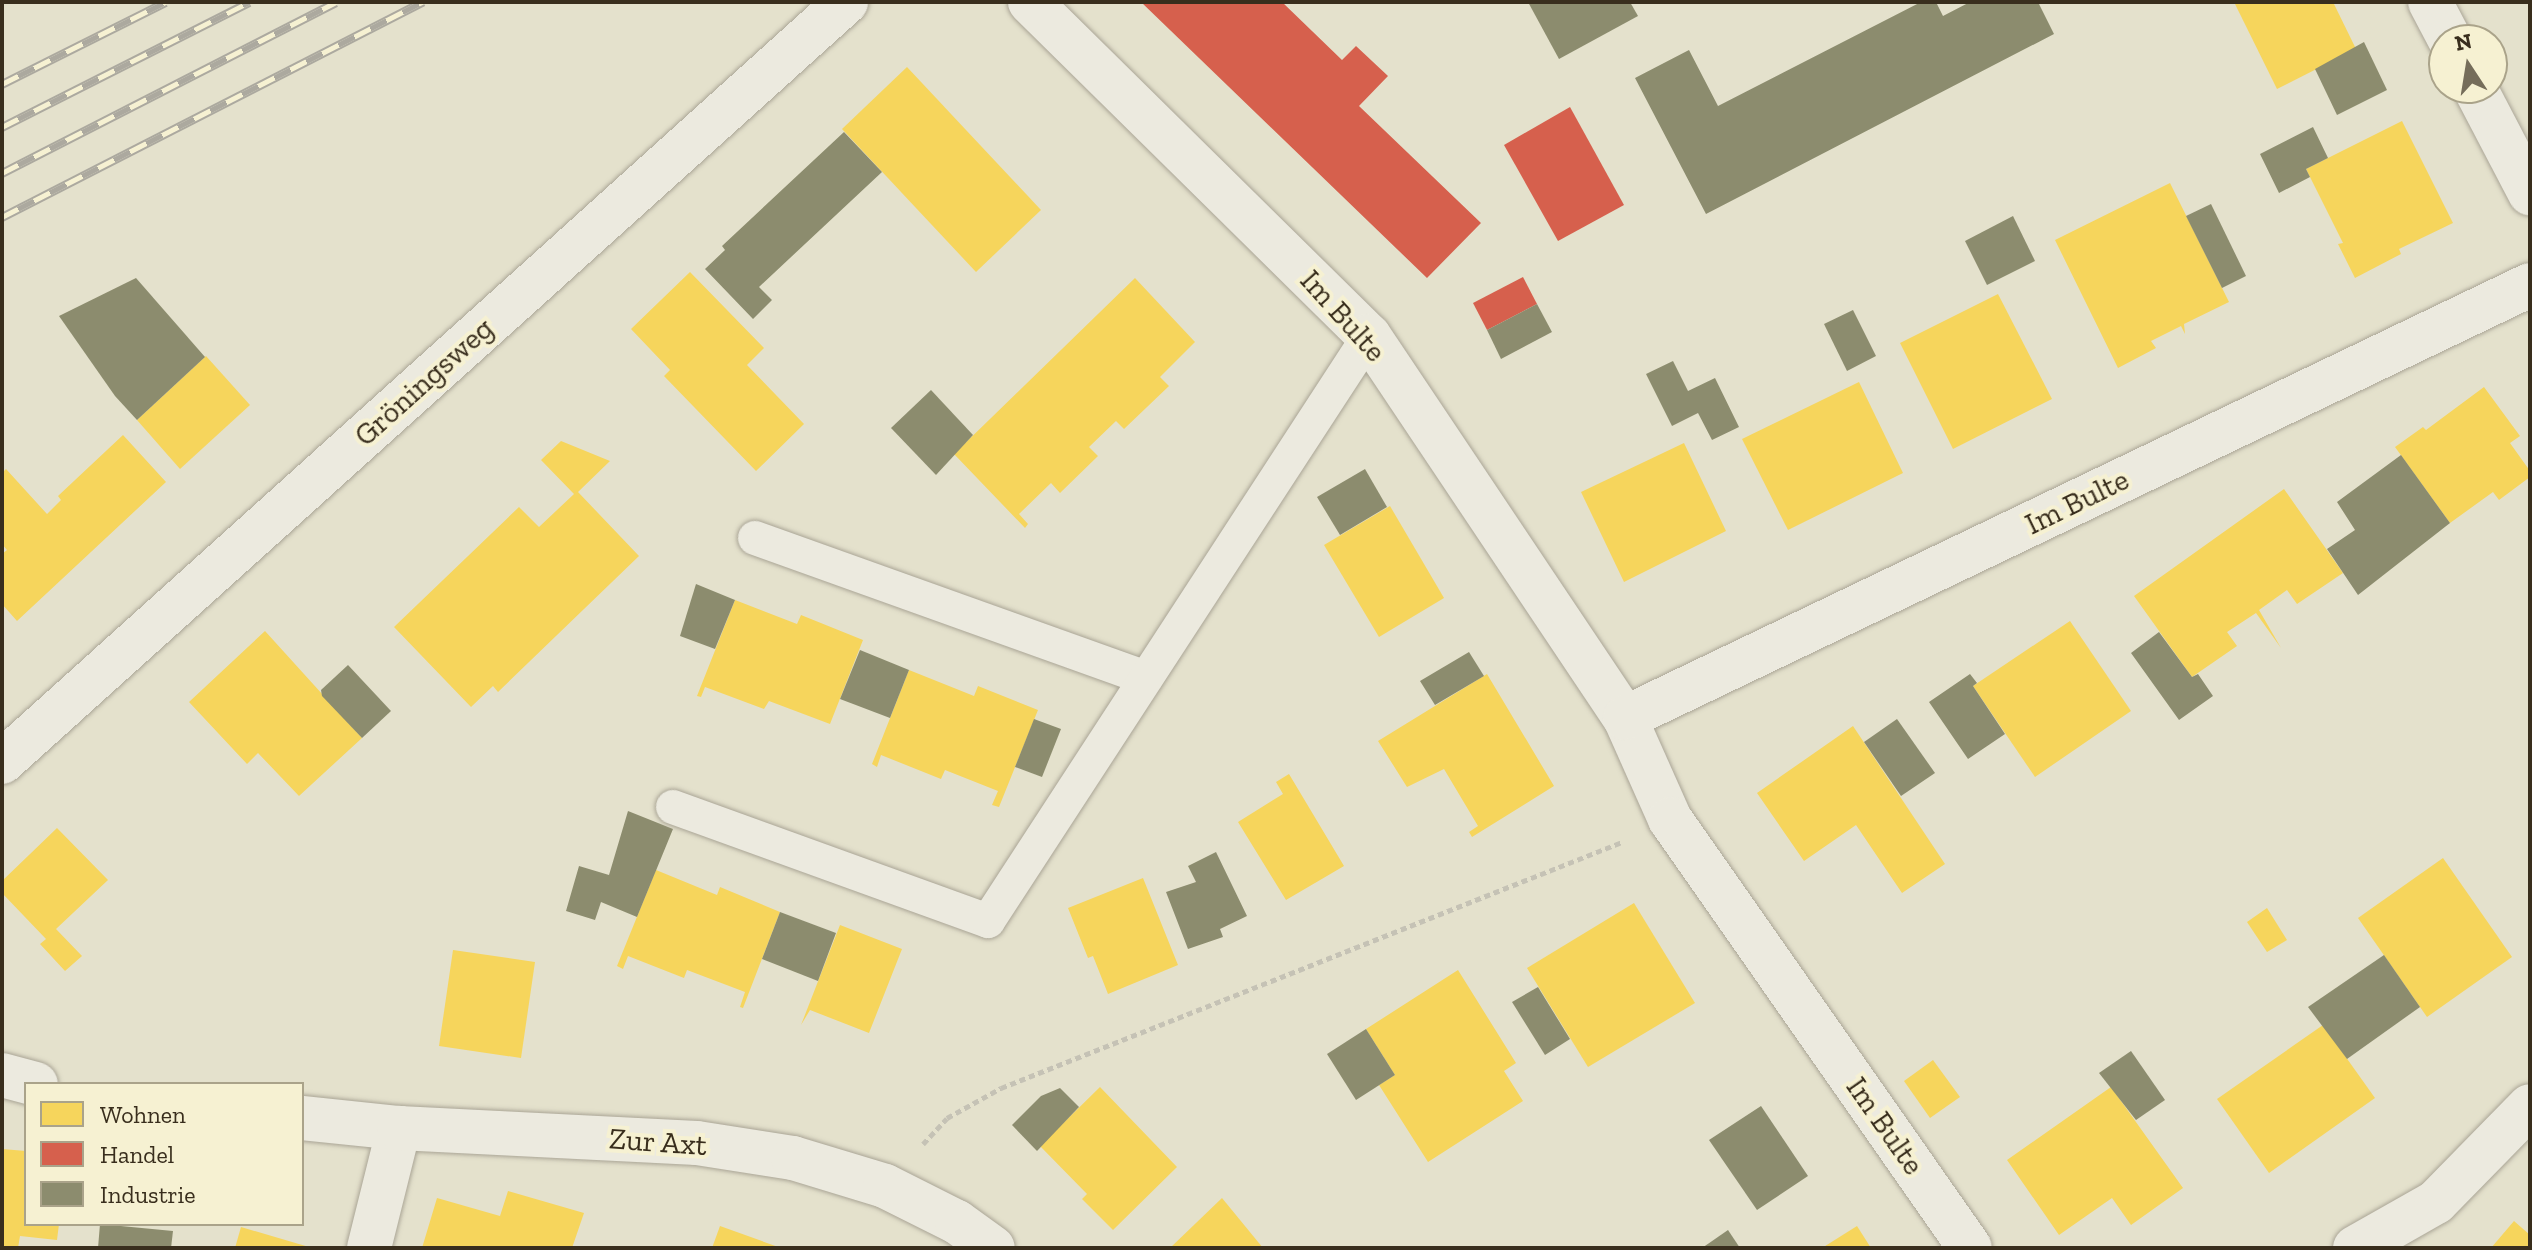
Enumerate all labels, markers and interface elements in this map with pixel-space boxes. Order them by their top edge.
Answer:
north arrow [2428,24,2508,104]
text: N [2452,27,2474,57]
street label: Im Bulte [1293,263,1393,369]
street label: Gröningsweg [347,310,501,454]
street label: Im Bulte [2019,462,2135,542]
street label: Im Bulte [1839,1070,1931,1182]
legend [24,1082,304,1226]
text: Wohnen [100,1100,186,1129]
street label: Zur Axt [607,1121,709,1163]
text: Handel [100,1140,174,1169]
text: Industrie [100,1180,196,1209]

